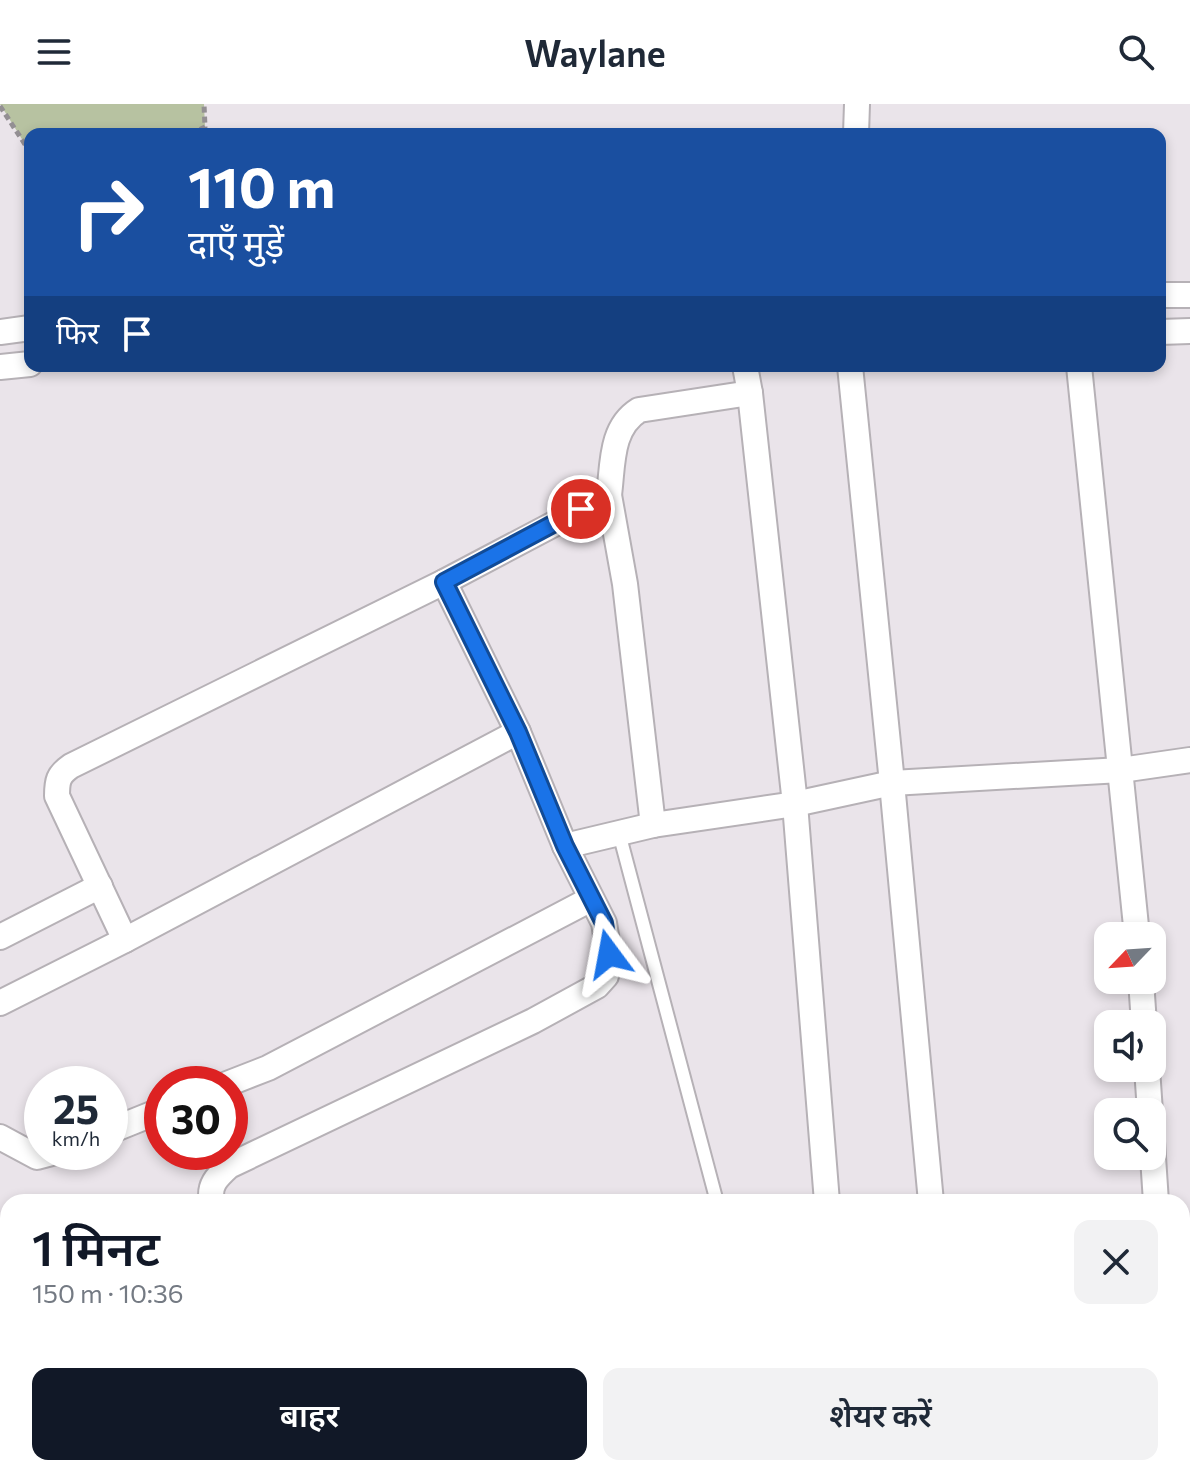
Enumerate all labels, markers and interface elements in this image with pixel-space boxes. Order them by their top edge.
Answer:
icon: menu [32,30,76,74]
text: Waylane [524,30,666,74]
icon: search [1114,30,1158,74]
text: 110 m [188,151,335,220]
icon: right [56,160,160,264]
text: दाएँ मुड़ें [188,220,284,264]
icon: arrive [115,312,159,356]
text: फिर [56,313,99,350]
pin [547,475,615,543]
icon: arrive [559,487,603,531]
position arrow [567,912,651,996]
north arrow [1094,922,1166,994]
map controls [1094,922,1166,1170]
button: sound [1094,1010,1166,1082]
speed limit sign: 30 [144,1066,248,1170]
text: 25 [53,1083,99,1132]
button: search [1094,1098,1166,1170]
text: km/h [52,1126,100,1150]
text: 1 मिनट [32,1217,160,1276]
button: close [1074,1220,1158,1304]
text: 150 m · 10:36 [32,1277,184,1308]
button: बाहर [32,1368,587,1460]
button: शेयर करें [603,1368,1158,1460]

